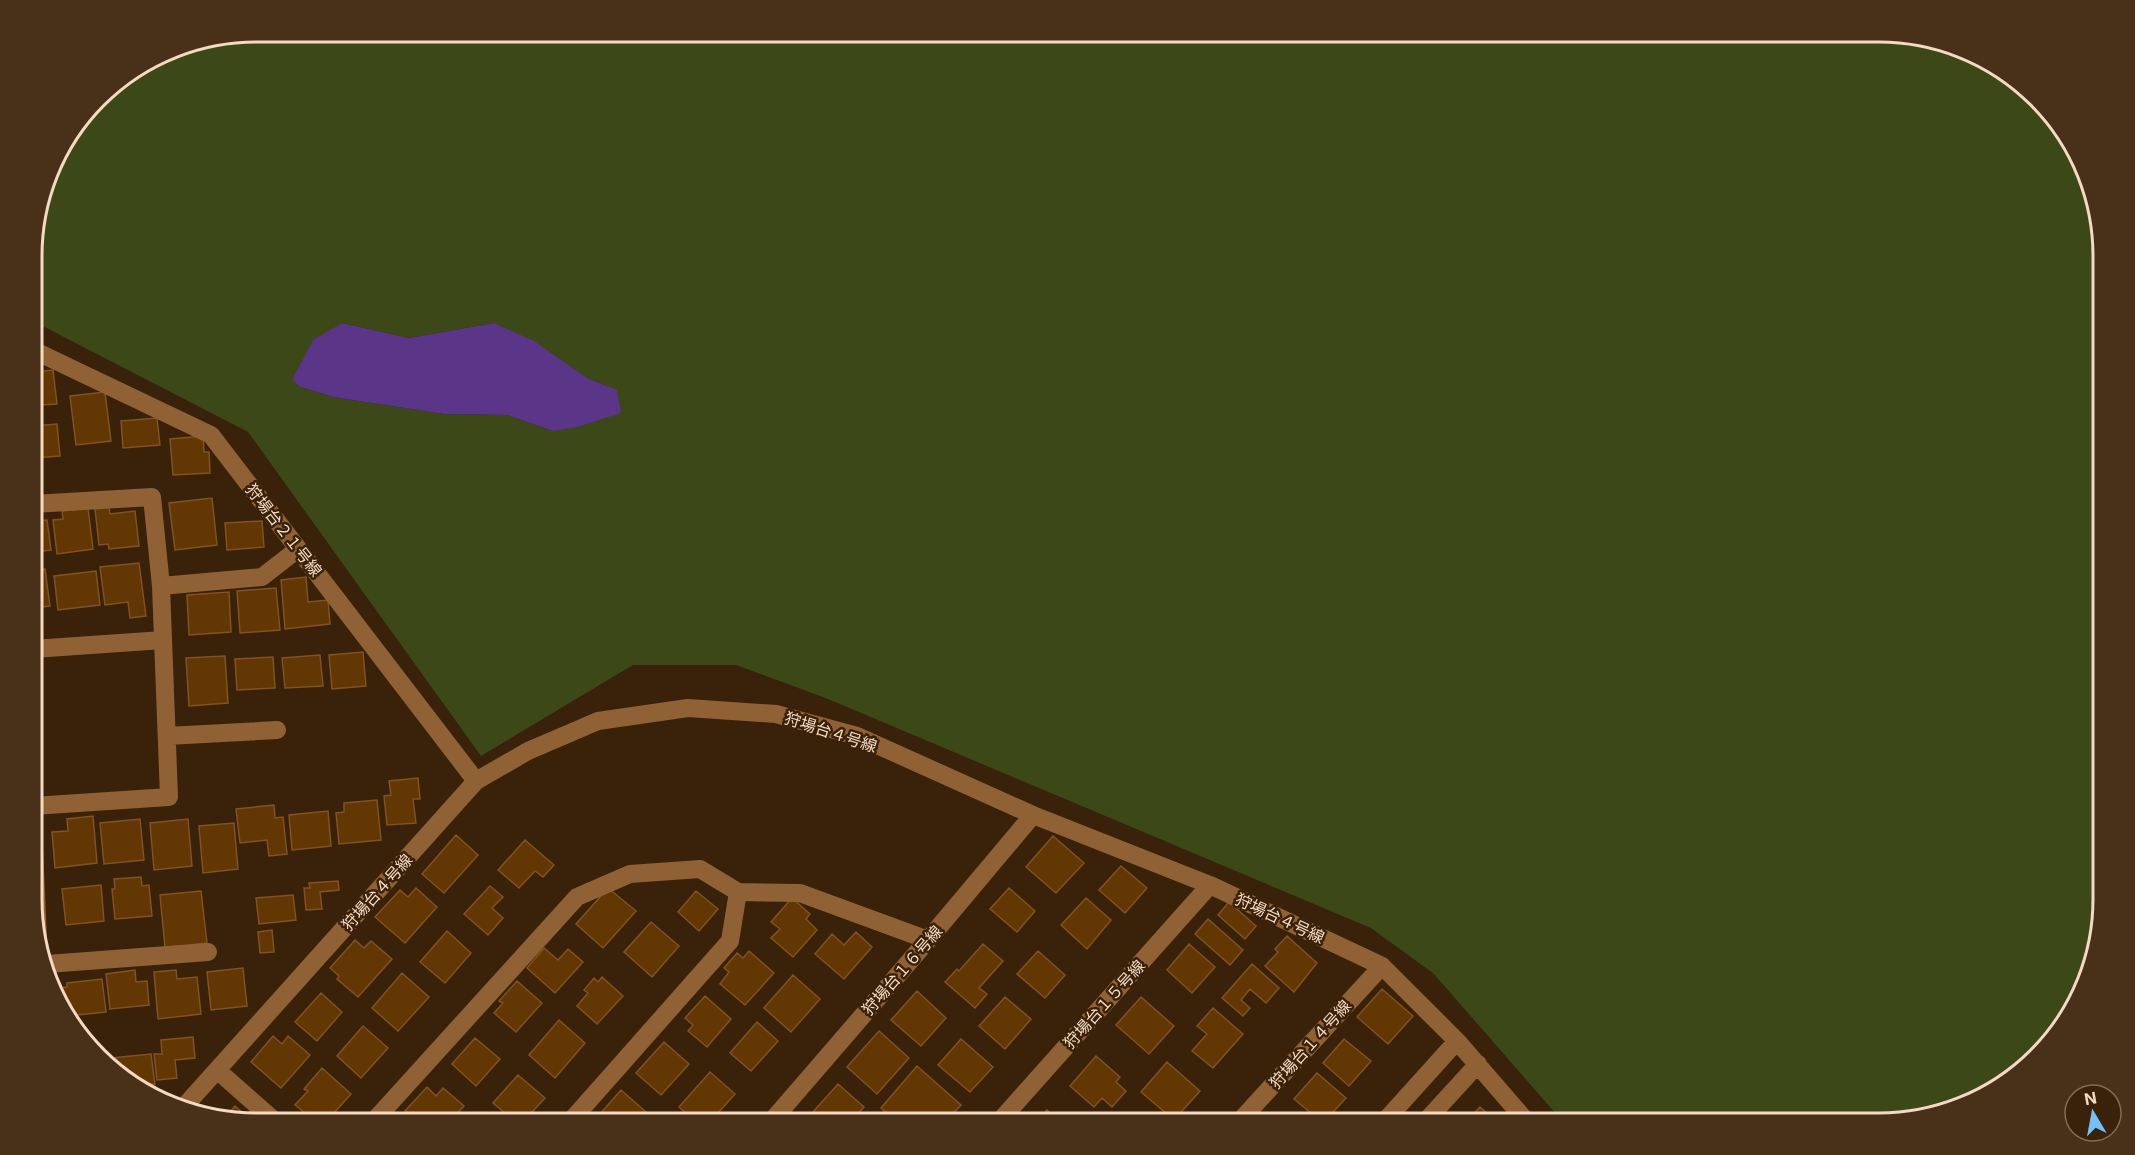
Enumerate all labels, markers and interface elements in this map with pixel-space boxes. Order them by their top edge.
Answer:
street label: 狩場台２１号線 [242,480,326,580]
street label: 狩場台４号線 [782,708,880,756]
street label: 狩場台４号線 [337,850,417,934]
street label: 狩場台４号線 [1232,889,1328,947]
street label: 狩場台１６号線 [858,921,946,1019]
street label: 狩場台１５号線 [1059,956,1149,1052]
street label: 狩場台１４号線 [1265,996,1355,1092]
north arrow [2063,1083,2123,1143]
text: N [2083,1087,2098,1109]

